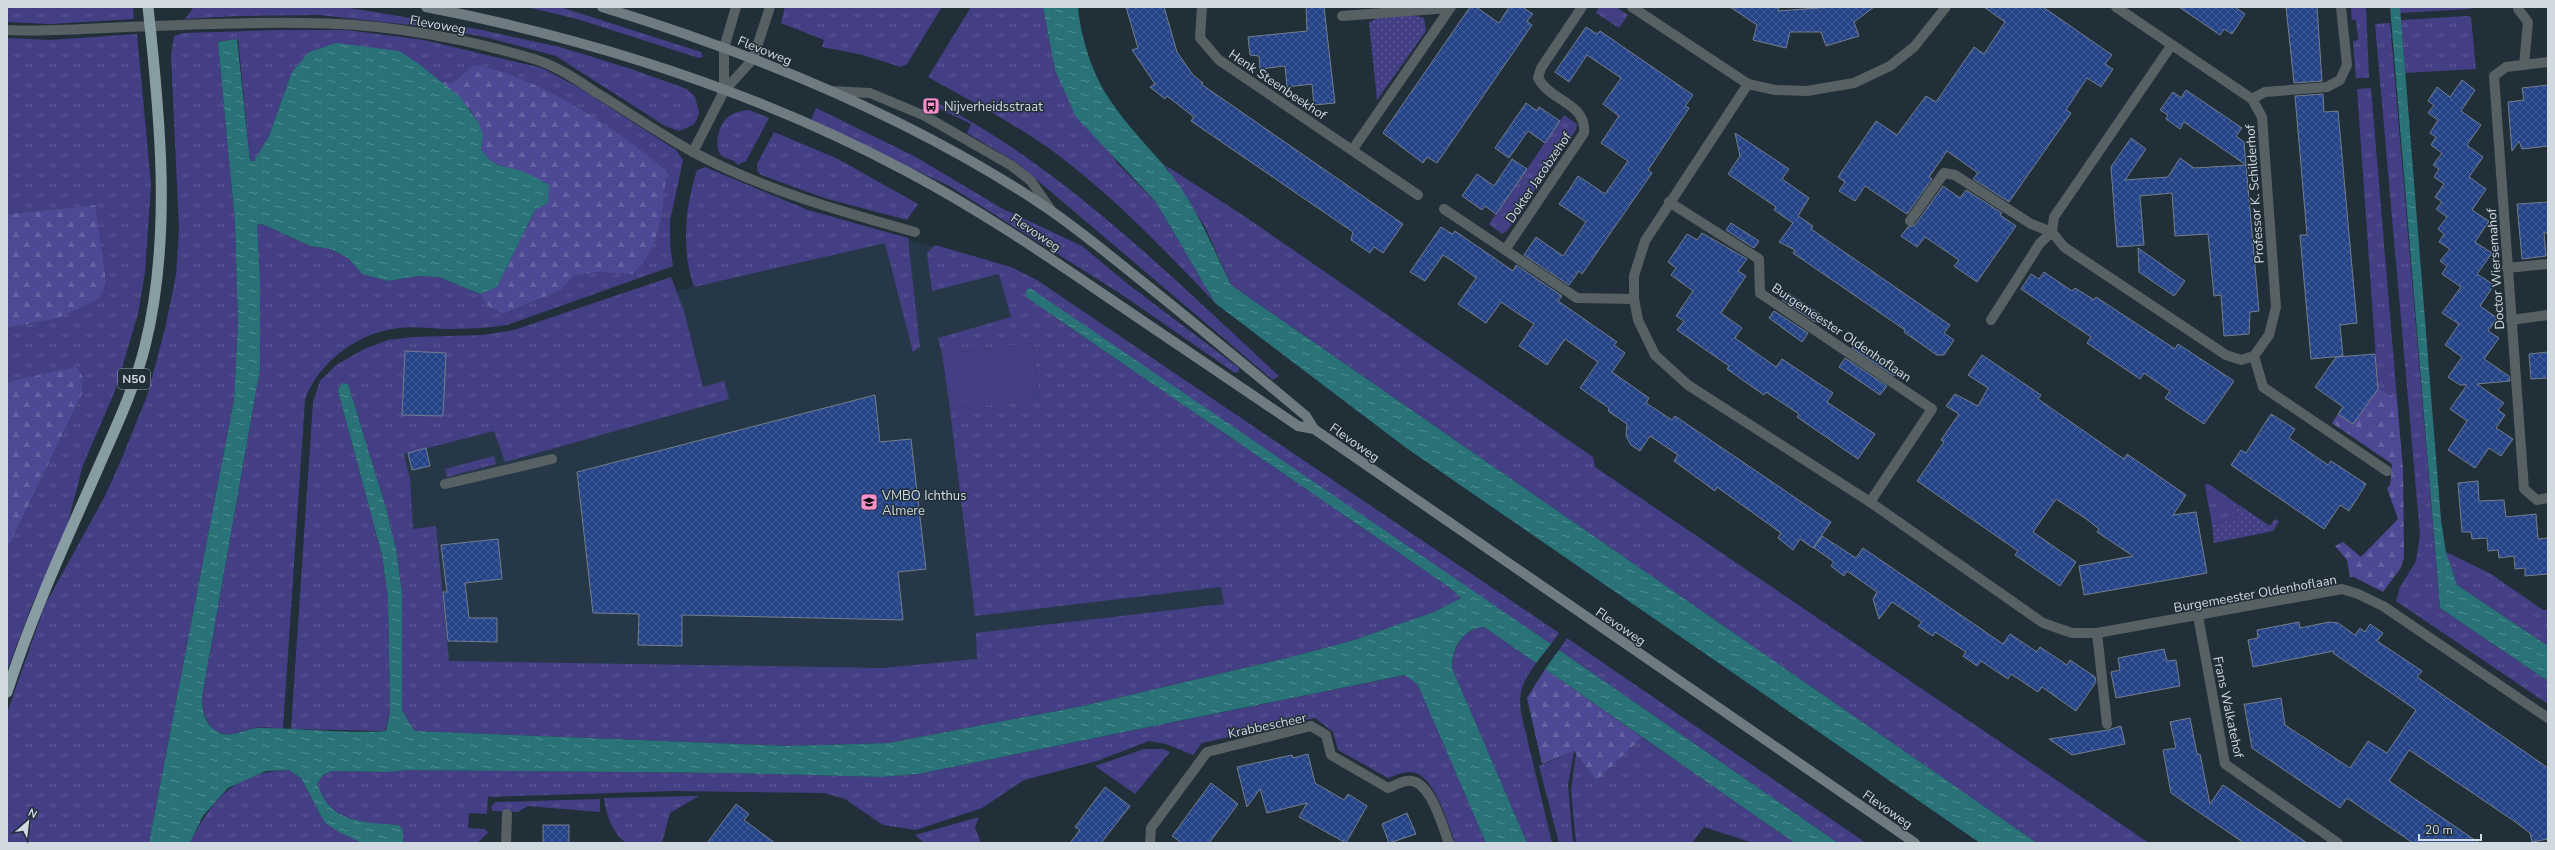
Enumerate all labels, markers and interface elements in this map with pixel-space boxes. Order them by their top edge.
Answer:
street label: Flevoweg [408,11,467,39]
street label: Flevoweg [735,32,794,70]
street label: Henk Steenbeekhof [1225,45,1330,125]
bus stop icon: Nijverheidsstraat [921,96,941,116]
place label: Nijverheidsstraat [944,98,1043,116]
street label: Professor K. Schilderhof [2241,123,2269,264]
street label: Dokter Jacobzehof [1502,128,1576,227]
street label: Doctor Wiersemahof [2483,207,2509,330]
street label: Flevoweg [1007,209,1064,256]
street label: Burgemeester Oldenhoflaan [1768,279,1915,386]
road number: N50 [118,369,150,389]
street label: Flevoweg [1326,419,1383,466]
place label: VMBO Ichthus Almere [881,487,966,520]
school or university icon: VMBO Ichthus Almere [859,492,879,512]
street label: Burgemeester Oldenhoflaan [2172,571,2338,617]
street label: Flevoweg [1592,603,1649,650]
street label: Frans Walkatehof [2208,655,2248,760]
street label: Krabbescheer [1226,709,1308,743]
street label: Flevoweg [1859,786,1916,833]
north arrow [8,802,48,842]
text: N [25,805,40,822]
scale bar [2419,816,2481,842]
text: 20 m [2425,822,2453,838]

